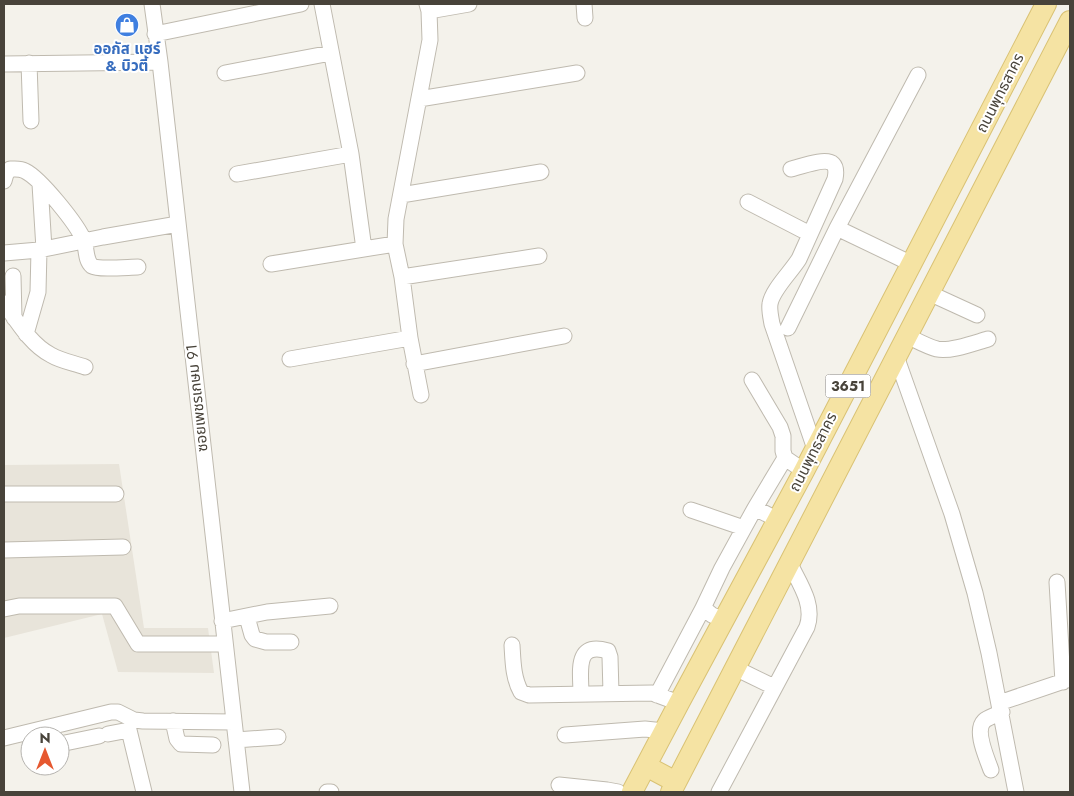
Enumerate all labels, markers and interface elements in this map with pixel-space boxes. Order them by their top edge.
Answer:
shop icon: ออกัส แฮร์ & บิวตี้ [114,12,140,38]
place label: ออกัส แฮร์ & บิวตี้ [94,38,161,77]
street label: ถนนพุทธสาคร [971,50,1029,136]
street label: ซอยเพชรเกษม 91 [180,343,214,453]
road number: 3651 [826,374,870,398]
street label: ถนนพุทธสาคร [784,409,842,495]
north arrow [20,726,70,776]
text: N [39,728,51,748]

